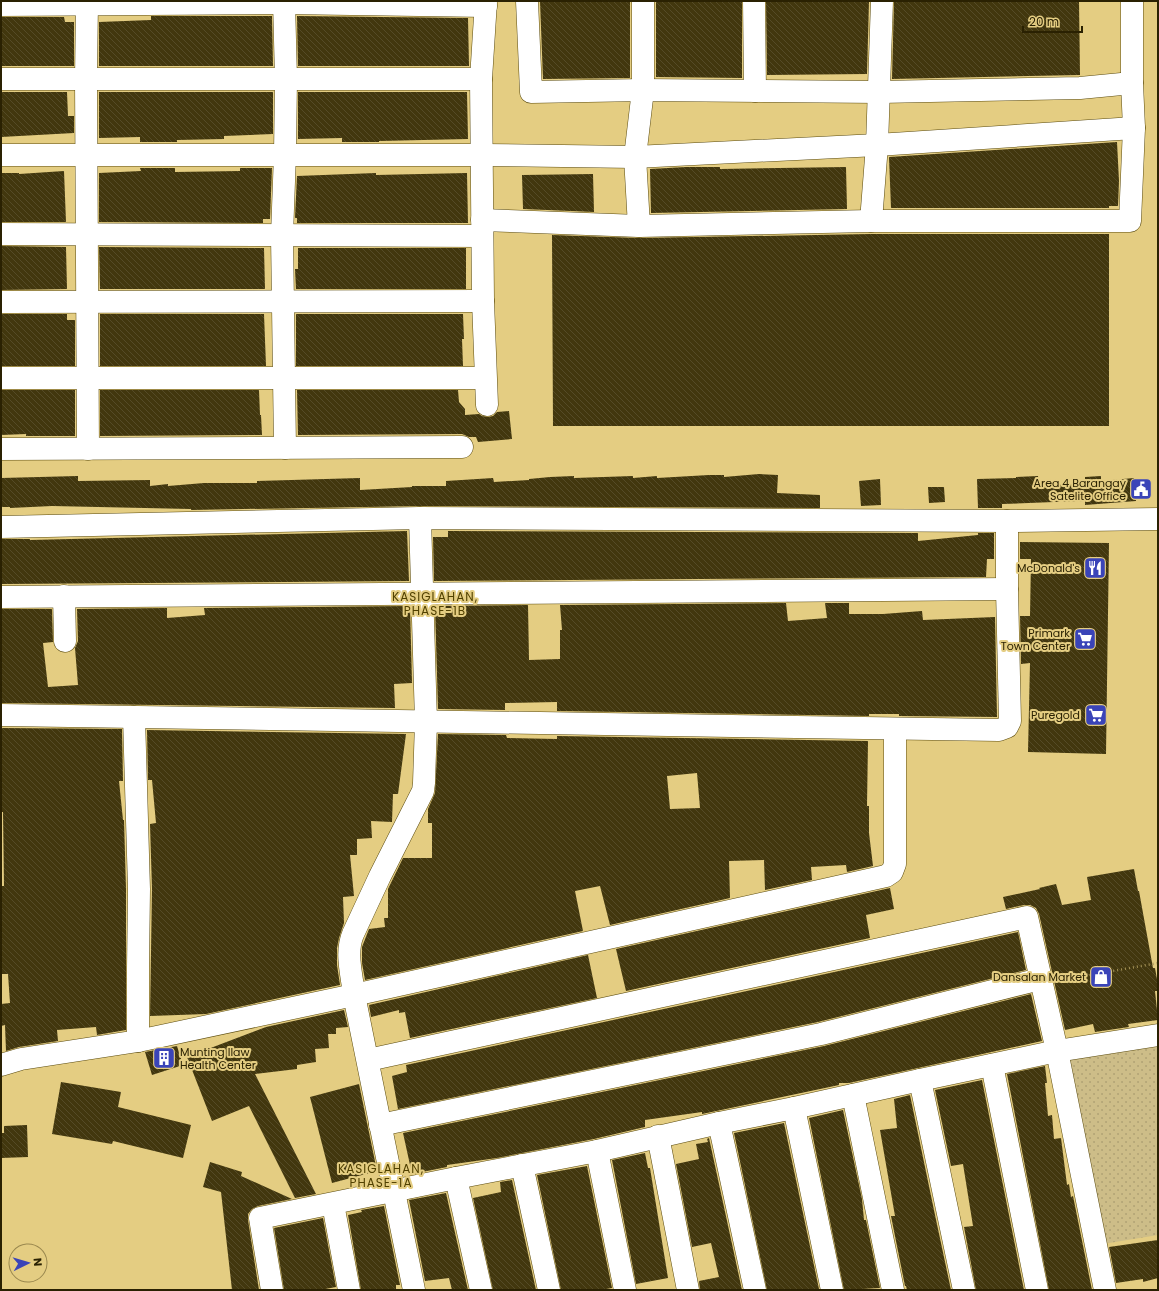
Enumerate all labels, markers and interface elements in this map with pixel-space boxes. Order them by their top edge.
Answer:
scale bar [1023,8,1082,34]
text: 20 m [1029,13,1059,30]
place label: Area 4 Barangay Satelite Office [1034,475,1127,504]
public building icon: Area 4 Barangay Satelite Office [1128,476,1154,502]
restaurant icon: McDonald's [1082,555,1108,581]
place label: McDonald's [1017,560,1080,576]
district label: KASIGLAHAN, PHASE-1B [392,588,478,619]
place label: Primark Town Center [1001,625,1070,654]
supermarket icon: Primark Town Center [1072,626,1098,652]
supermarket icon: Puregold [1083,702,1109,728]
place label: Puregold [1031,707,1080,723]
shop icon: Dansalan Market [1088,964,1114,990]
place label: Dansalan Market [993,969,1086,985]
place label: Munting Ilaw Health Center [180,1044,256,1073]
building icon: Munting Ilaw Health Center [151,1045,177,1071]
district label: KASIGLAHAN, PHASE-1A [338,1160,424,1191]
north arrow [8,1243,48,1283]
text: N [30,1257,46,1267]

